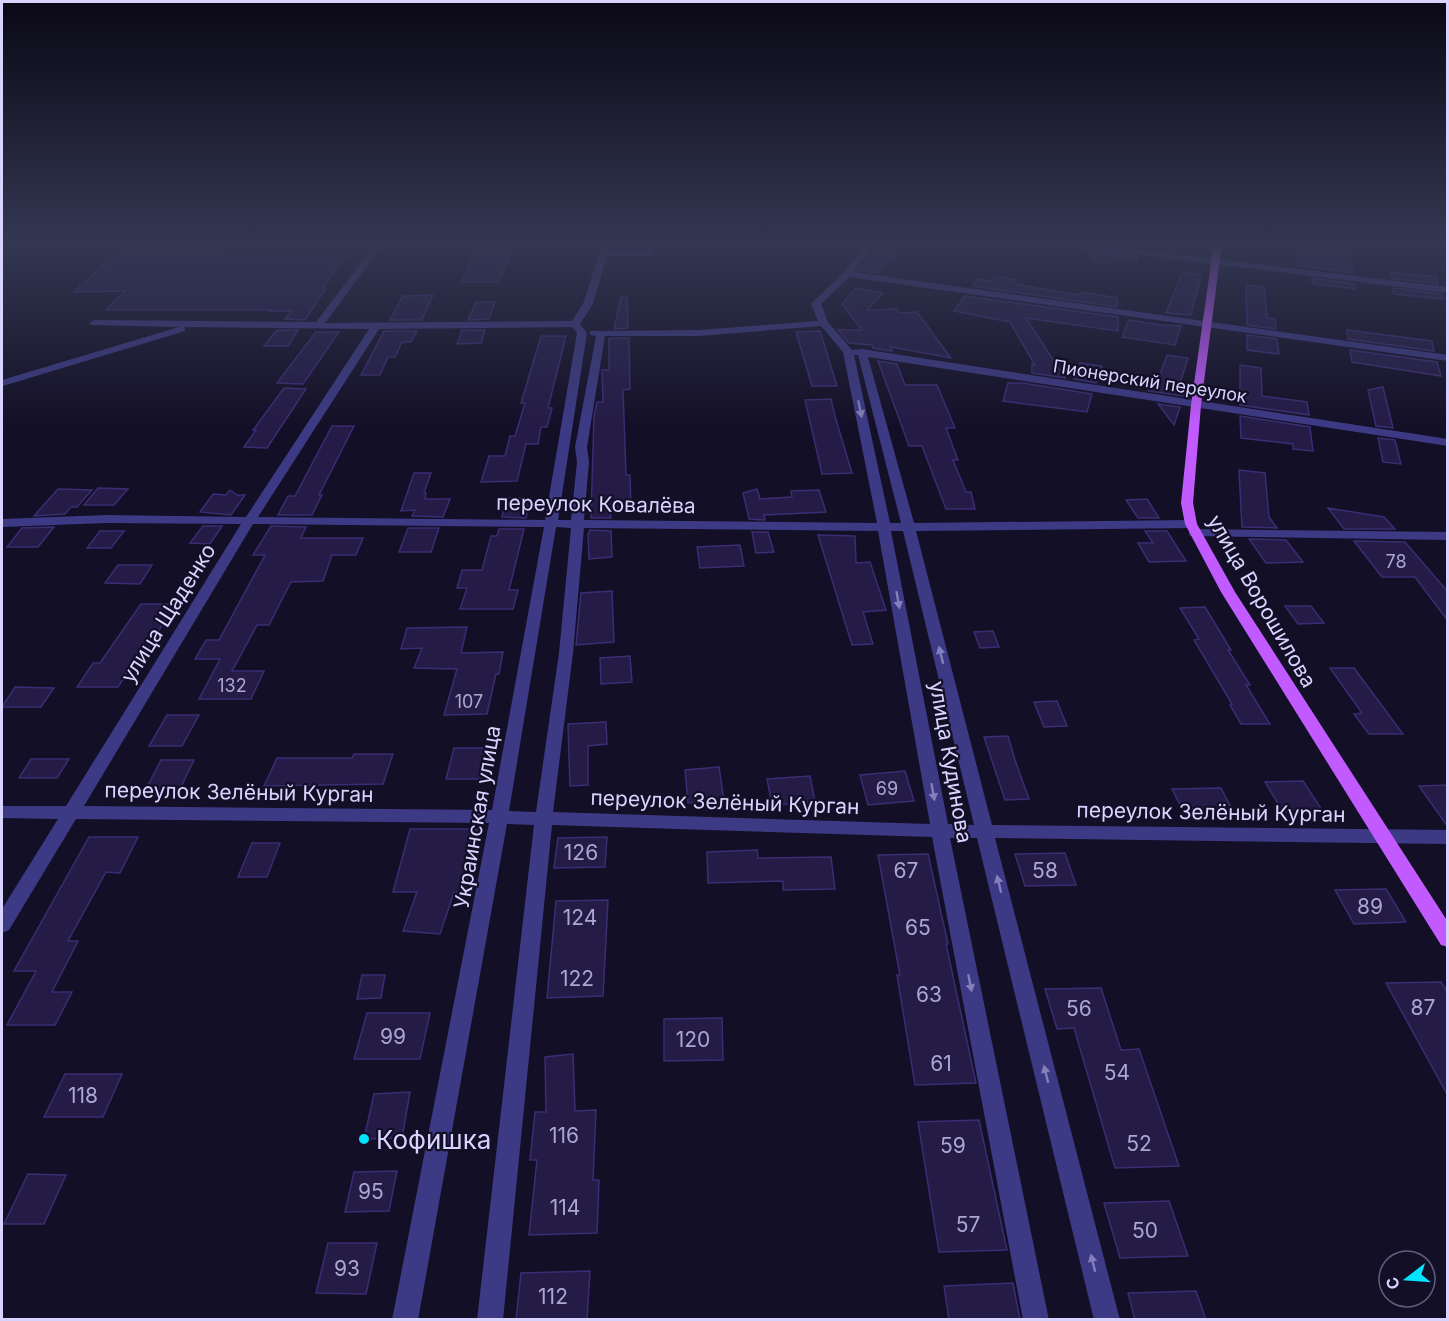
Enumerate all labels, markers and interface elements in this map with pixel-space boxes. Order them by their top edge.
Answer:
street label: Пионерский переулок [1052,355,1249,407]
one-way arrow [856,399,865,418]
street label: переулок Ковалёва [496,490,696,518]
street label: улица Ворошилова [1202,510,1322,692]
street label: улица Щаденко [115,539,221,687]
house number: 78 [1385,551,1407,572]
one-way arrow [894,590,903,609]
one-way arrow [935,645,945,664]
house number: 132 [217,675,247,696]
street label: улица Кудинова [924,679,978,845]
house number: 107 [455,691,483,712]
street label: Украинская улица [449,723,505,911]
street label: переулок Зелёный Курган [104,777,374,807]
house number: 69 [876,778,898,799]
one-way arrow [929,782,938,801]
street label: переулок Зелёный Курган [590,785,860,819]
street label: переулок Зелёный Курган [1076,797,1346,827]
house number: 126 [564,840,598,865]
house number: 67 [894,858,918,883]
house number: 58 [1032,858,1058,883]
one-way arrow [993,875,1003,894]
house number: 89 [1357,894,1383,919]
house number: 124 [563,905,597,930]
house number: 65 [905,915,931,940]
house number: 122 [560,966,594,991]
one-way arrow [966,974,975,993]
house number: 63 [916,982,942,1007]
house number: 87 [1411,995,1435,1020]
house number: 56 [1066,996,1092,1021]
house number: 99 [380,1024,406,1049]
house number: 120 [676,1027,710,1052]
house number: 61 [930,1051,952,1076]
house number: 54 [1104,1060,1130,1085]
one-way arrow [1040,1064,1050,1083]
house number: 118 [68,1083,98,1108]
house number: 116 [549,1123,579,1148]
place label: Кофишка [376,1124,491,1155]
house number: 52 [1126,1131,1152,1156]
marker: Кофишка [357,1132,371,1146]
house number: 59 [940,1133,966,1158]
house number: 95 [358,1179,384,1204]
house number: 114 [550,1195,580,1220]
house number: 57 [956,1212,980,1237]
house number: 50 [1132,1218,1158,1243]
north arrow [1377,1249,1437,1309]
one-way arrow [1088,1254,1098,1272]
house number: 93 [334,1256,360,1281]
text: С [1381,1275,1404,1292]
house number: 112 [538,1284,568,1309]

